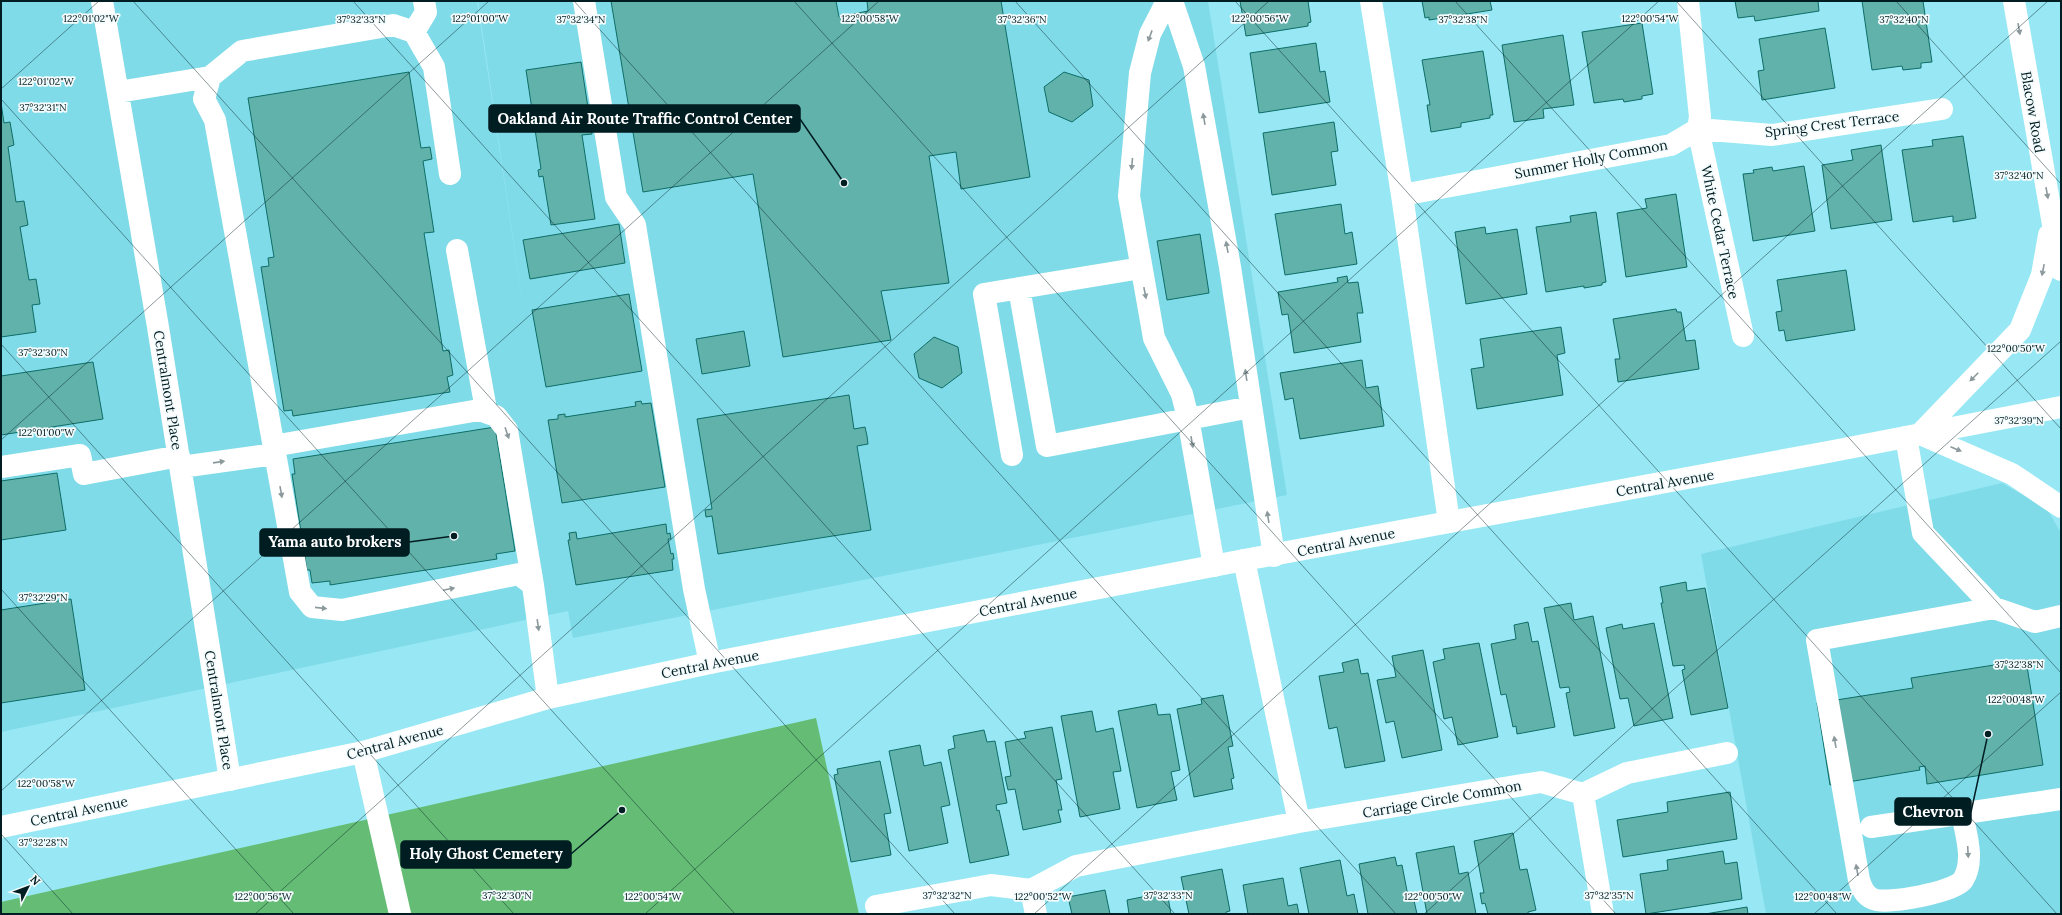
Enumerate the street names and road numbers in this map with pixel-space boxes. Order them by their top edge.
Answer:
street label: Blacow Road [2017,70,2049,154]
street label: Spring Crest Terrace [1764,107,1901,141]
street label: Summer Holly Common [1513,135,1670,183]
street label: White Cedar Terrace [1697,164,1743,301]
street label: Centralmont Place [150,329,186,451]
street label: Central Avenue [1615,465,1716,500]
street label: Central Avenue [1296,524,1397,560]
street label: Central Avenue [978,584,1079,620]
street label: Central Avenue [660,646,761,682]
street label: Centralmont Place [201,649,237,771]
street label: Central Avenue [345,720,446,764]
street label: Carriage Circle Common [1361,776,1523,822]
street label: Central Avenue [29,792,130,830]

